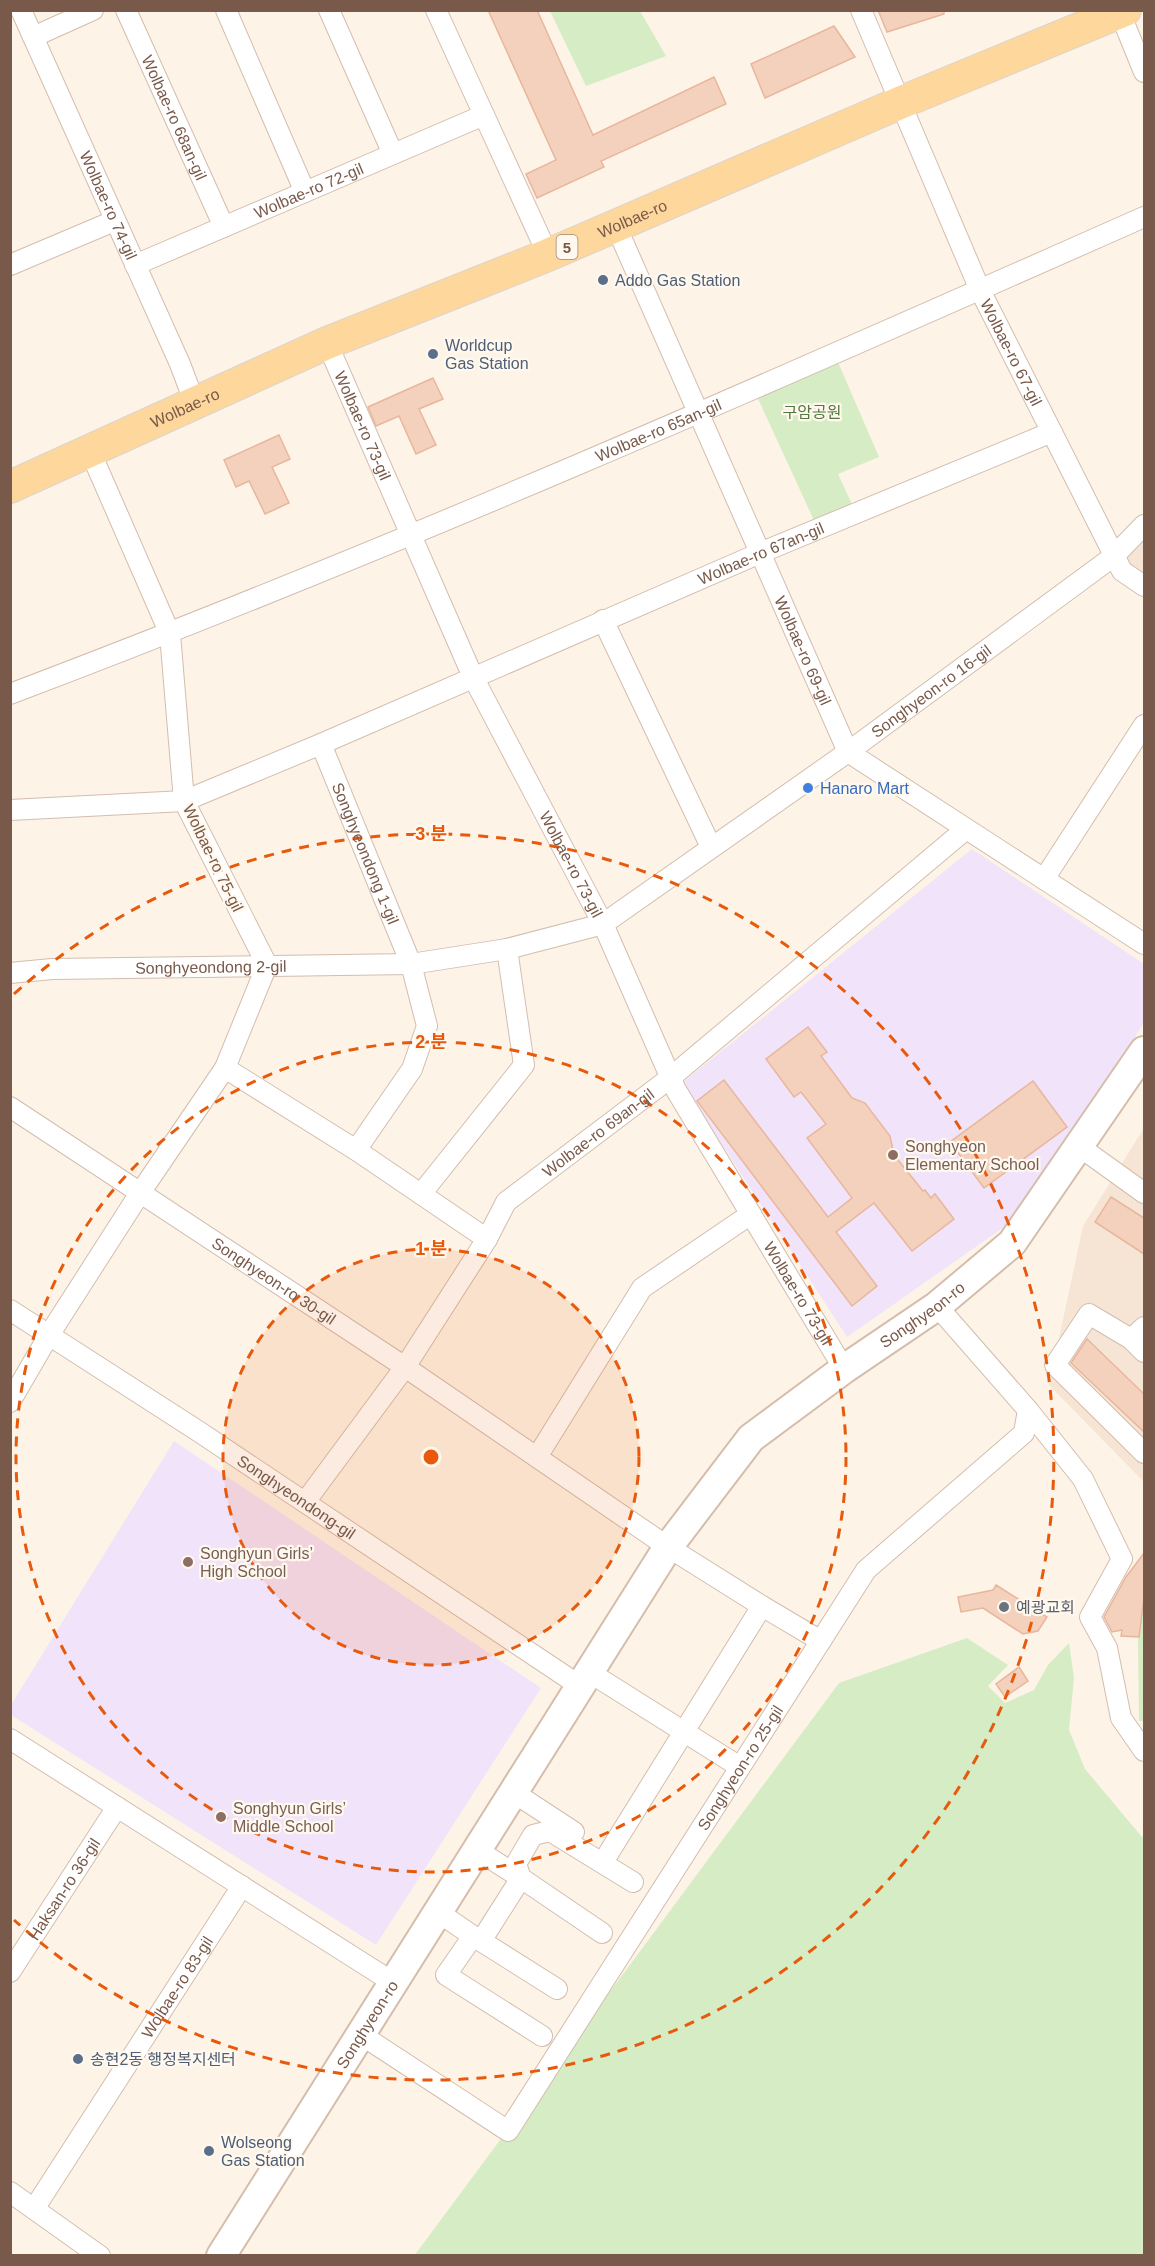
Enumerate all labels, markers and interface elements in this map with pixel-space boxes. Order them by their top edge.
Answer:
street label: Wolbae-ro 68an-gil [139,53,210,183]
street label: Wolbae-ro 74-gil [77,148,140,262]
street label: Wolbae-ro 72-gil [251,159,366,221]
street label: Wolbae-ro [595,196,670,241]
road number: 5 [556,235,578,259]
place label: Addo Gas Station [615,272,740,289]
marker: Addo Gas Station [596,273,610,287]
street label: Wolbae-ro 67-gil [977,296,1045,408]
place label: Worldcup Gas Station [445,337,529,372]
marker: Worldcup Gas Station [426,347,440,361]
street label: Wolbae-ro 73-gil [332,368,394,483]
street label: Wolbae-ro [148,385,222,431]
street label: Wolbae-ro 65an-gil [593,396,724,465]
park label: 구암공원 [783,404,841,421]
street label: Wolbae-ro 67an-gil [695,519,826,587]
street label: Wolbae-ro 69-gil [772,593,835,708]
street label: Songhyeon-ro 16-gil [868,641,994,740]
street label: Songhyeondong 1-gil [329,780,402,926]
place label: Hanaro Mart [820,780,909,797]
marker: Hanaro Mart [801,781,815,795]
street label: Wolbae-ro 75-gil [180,802,246,914]
street label: Wolbae-ro 73-gil [537,808,606,920]
text: 3 분 [415,824,447,844]
street label: Songhyeondong 2-gil [135,957,287,976]
text: 2 분 [415,1032,447,1052]
street label: Wolbae-ro 69an-gil [539,1085,657,1180]
place label: Songhyeon Elementary School [905,1138,1039,1173]
marker: Songhyeon Elementary School [886,1148,900,1162]
street label: Songhyeon-ro 30-gil [209,1234,339,1327]
street label: Wolbae-ro 73-gil [761,1238,836,1348]
text: 1 분 [415,1239,447,1259]
street label: Songhyeon-ro [876,1278,968,1351]
centre of rings [421,1447,441,1467]
street label: Songhyeondong-gil [234,1451,359,1542]
place label: Songhyun Girls’ High School [200,1545,313,1580]
marker: Songhyun Girls’ High School [181,1555,195,1569]
place label: 예광교회 [1016,1599,1075,1616]
marker: 예광교회 [997,1600,1011,1614]
street label: Songhyeon-ro 25-gil [694,1702,786,1833]
place label: Songhyun Girls’ Middle School [233,1800,346,1835]
marker: Songhyun Girls’ Middle School [214,1810,228,1824]
street label: Haksan-ro 36-gil [25,1835,103,1943]
street label: Wolbae-ro 83-gil [138,1933,216,2041]
street label: Songhyeon-ro [333,1977,401,2071]
place label: 송현2동 행정복지센터 [90,2051,236,2068]
marker: 송현2동 행정복지센터 [71,2052,85,2066]
place label: Wolseong Gas Station [221,2134,305,2169]
marker: Wolseong Gas Station [202,2144,216,2158]

